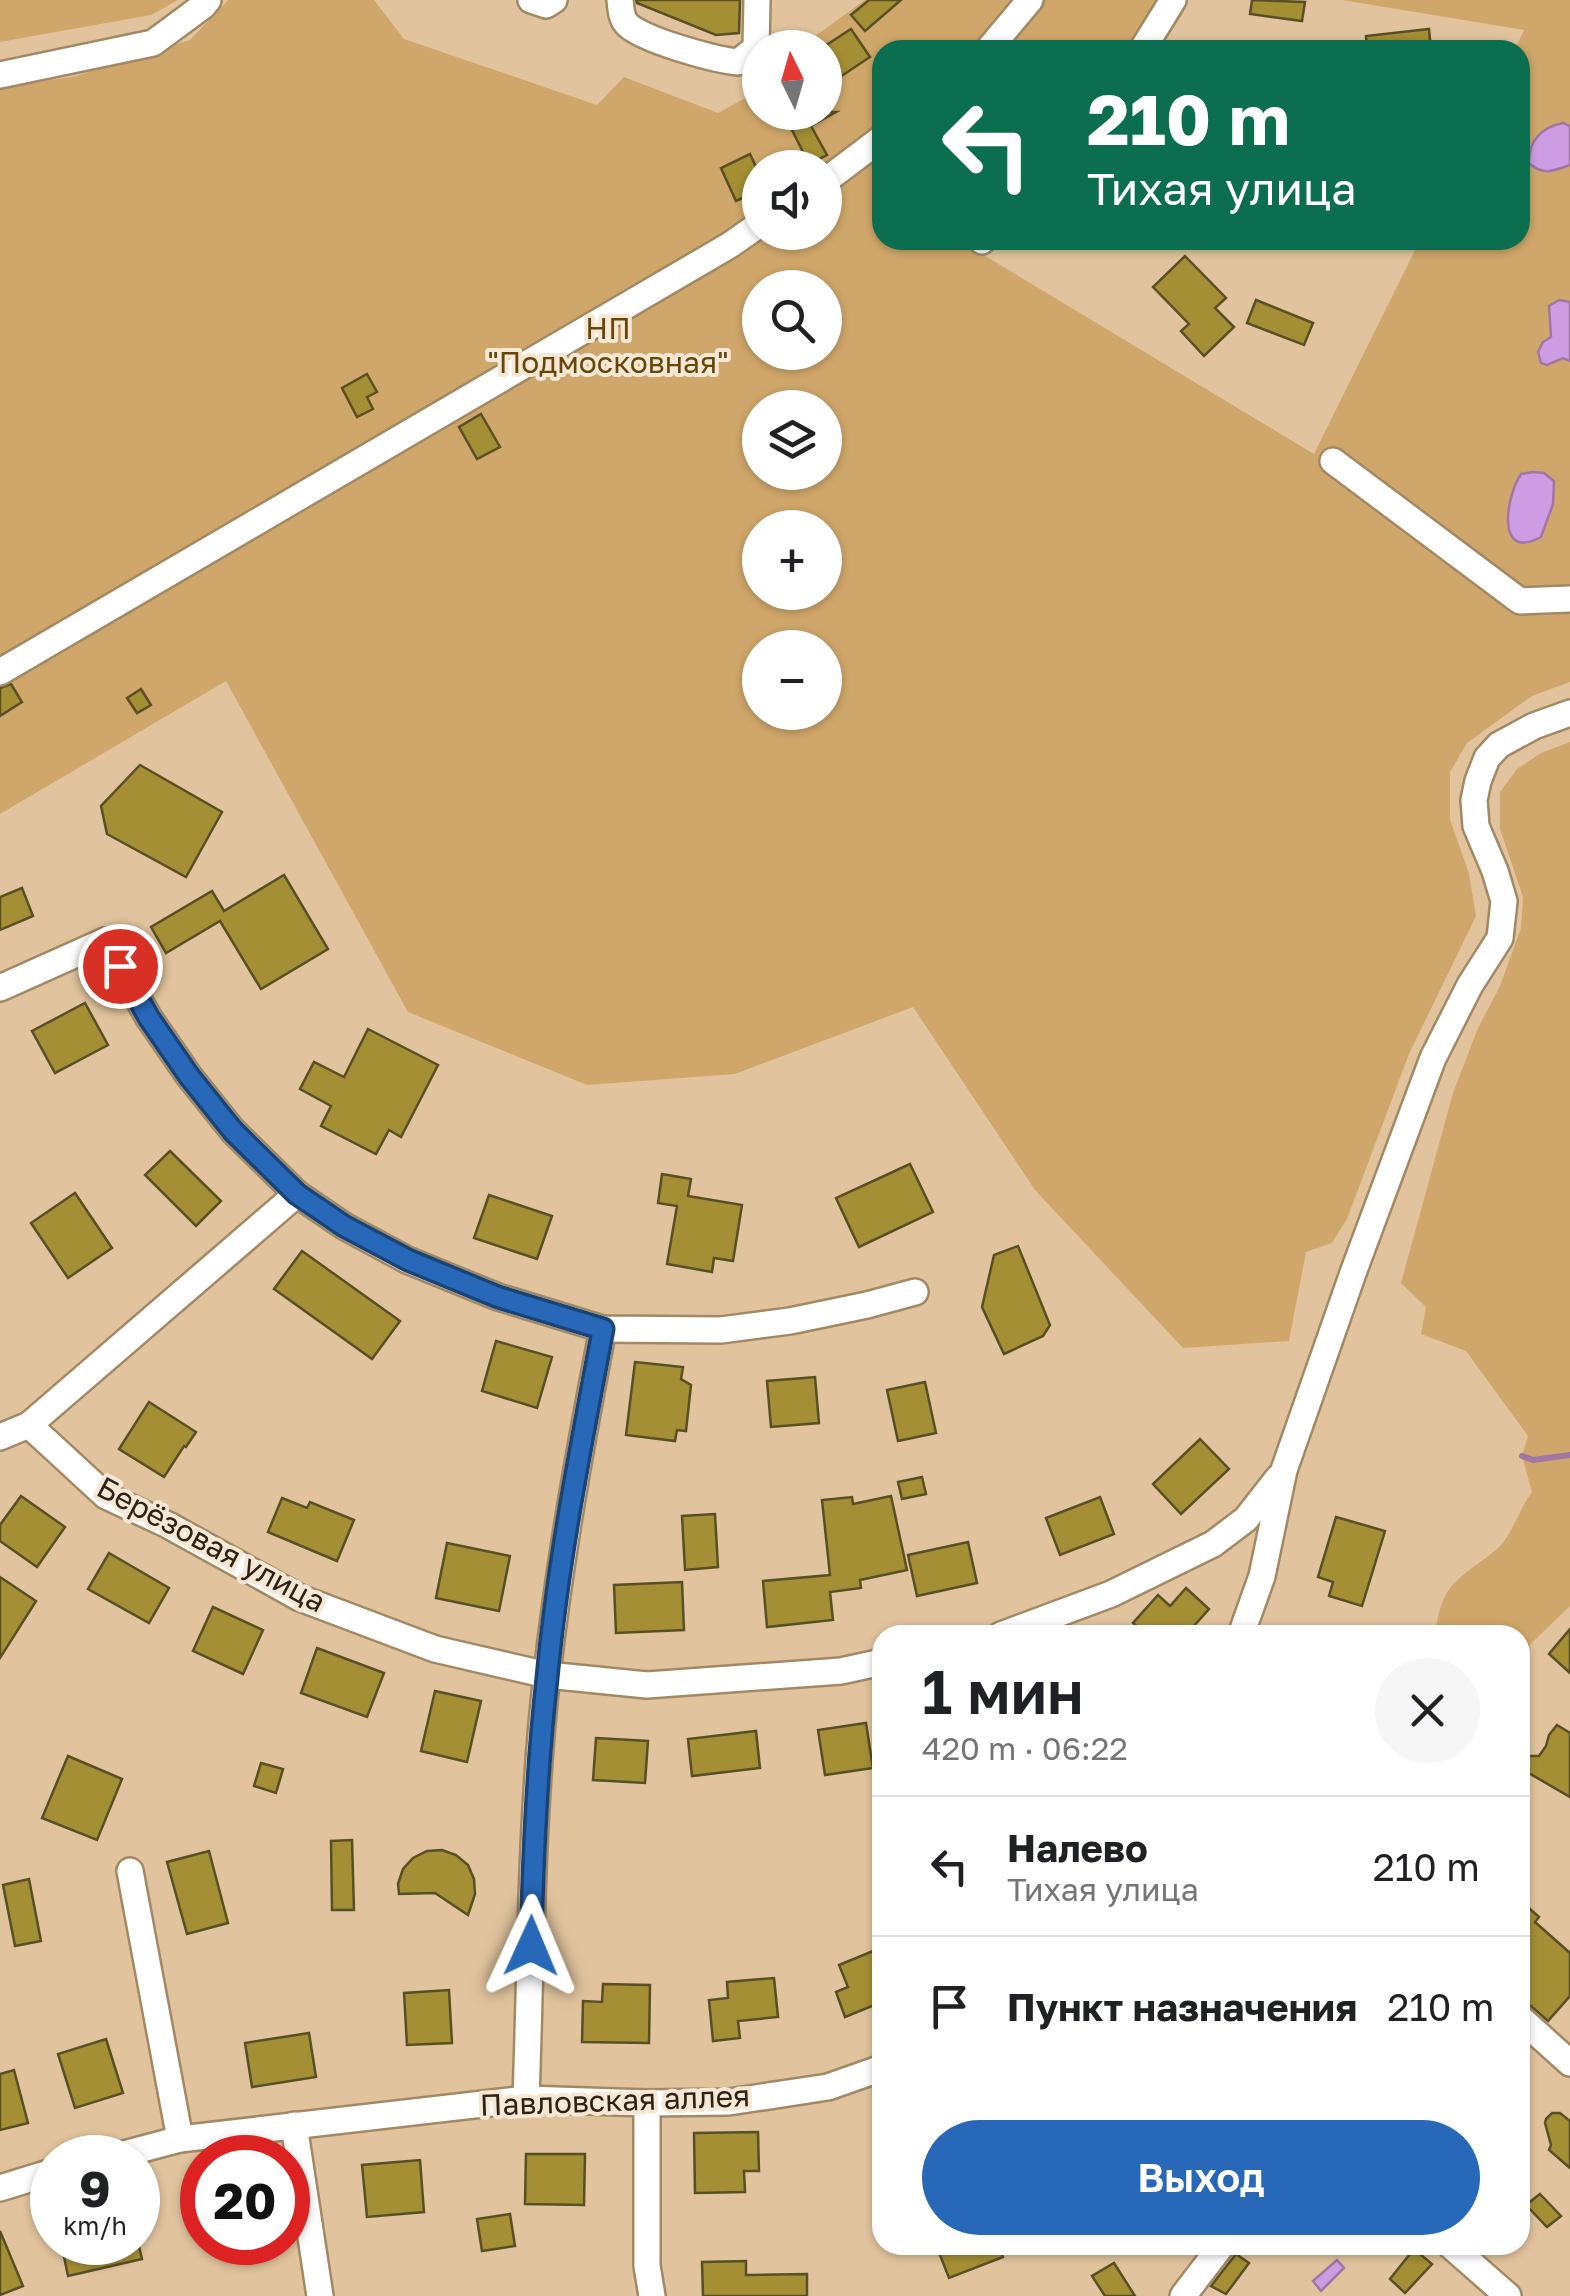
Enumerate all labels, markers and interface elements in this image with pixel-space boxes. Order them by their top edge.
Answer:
north arrow [742,30,842,130]
map controls [742,30,842,730]
text: 210 m [1087,76,1290,160]
icon: left [922,80,1052,210]
button: sound [742,150,842,250]
text: Тихая улица [1087,161,1357,215]
button: search [742,270,842,370]
park label: НП "Подмосковная" [487,310,729,380]
button: layers [742,390,842,490]
button: + [742,510,842,610]
button: − [742,630,842,730]
pin [78,924,163,1009]
icon: arrive [93,939,148,994]
street label: Берёзовая улица [91,1469,332,1619]
text: 1 мин [922,1655,1084,1727]
button: close [1375,1658,1480,1763]
text: 420 m · 06:22 [922,1729,1128,1767]
text: Налево [1007,1825,1148,1870]
icon: left [922,1839,977,1894]
text: 210 m [1373,1844,1480,1889]
text: Тихая улица [1007,1870,1199,1908]
position arrow [479,1894,583,1998]
icon: arrive [922,1979,977,2034]
text: Пункт назначения [1007,1984,1357,2029]
text: 210 m [1387,1984,1494,2029]
street label: Павловская аллея [479,2077,751,2123]
button: Выход [922,2120,1480,2235]
speed limit sign: 20 [180,2135,310,2265]
text: 9 [79,2158,111,2218]
text: km/h [63,2210,127,2241]

